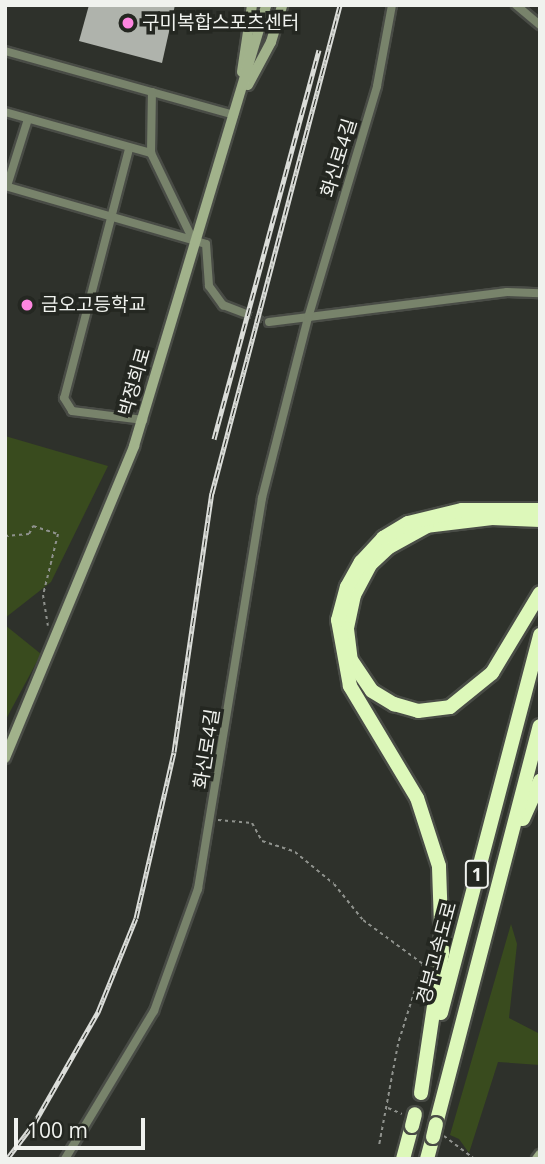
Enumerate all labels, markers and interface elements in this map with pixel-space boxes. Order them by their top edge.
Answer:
place label: 구미복합스포츠센터 [142,12,299,34]
marker: 구미복합스포츠센터 [120,15,136,31]
street label: 화신로4길 [316,116,362,200]
place label: 금오고등학교 [41,294,146,316]
marker: 금오고등학교 [19,297,35,313]
street label: 박정희로 [114,345,156,419]
street label: 화신로4길 [189,707,225,791]
road number: 1 [465,860,489,888]
street label: 경부고속도로 [412,899,462,1007]
scale bar [18,1104,149,1148]
text: 100 m [27,1116,88,1144]

